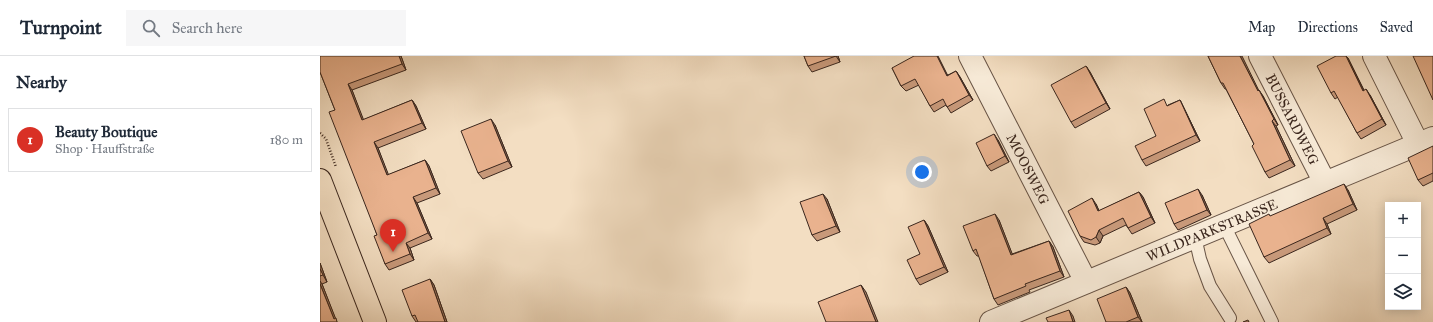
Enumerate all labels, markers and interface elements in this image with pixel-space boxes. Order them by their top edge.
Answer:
search box [126,10,406,46]
text: Turnpoint [20,16,102,39]
icon: search [140,17,162,39]
text: Search here [172,19,243,37]
text: Map [1248,19,1275,36]
text: Directions [1297,19,1358,36]
text: Saved [1380,19,1413,36]
street label: BUSSARDWEG [1262,71,1323,168]
text: Nearby [16,72,67,93]
text: Beauty Boutique [55,123,157,141]
street label: MOOSWEG [1003,131,1053,207]
text: 1 [27,132,33,148]
text: 180 m [270,132,303,148]
text: Shop · Hauffstraße [55,141,155,157]
your location [912,162,932,182]
street label: WILDPARKSTRASSE [1143,195,1280,265]
map controls [1385,202,1421,310]
button: + [1385,202,1421,238]
pin: 1 [380,219,406,252]
button: − [1385,238,1421,274]
button: layers [1385,274,1421,310]

